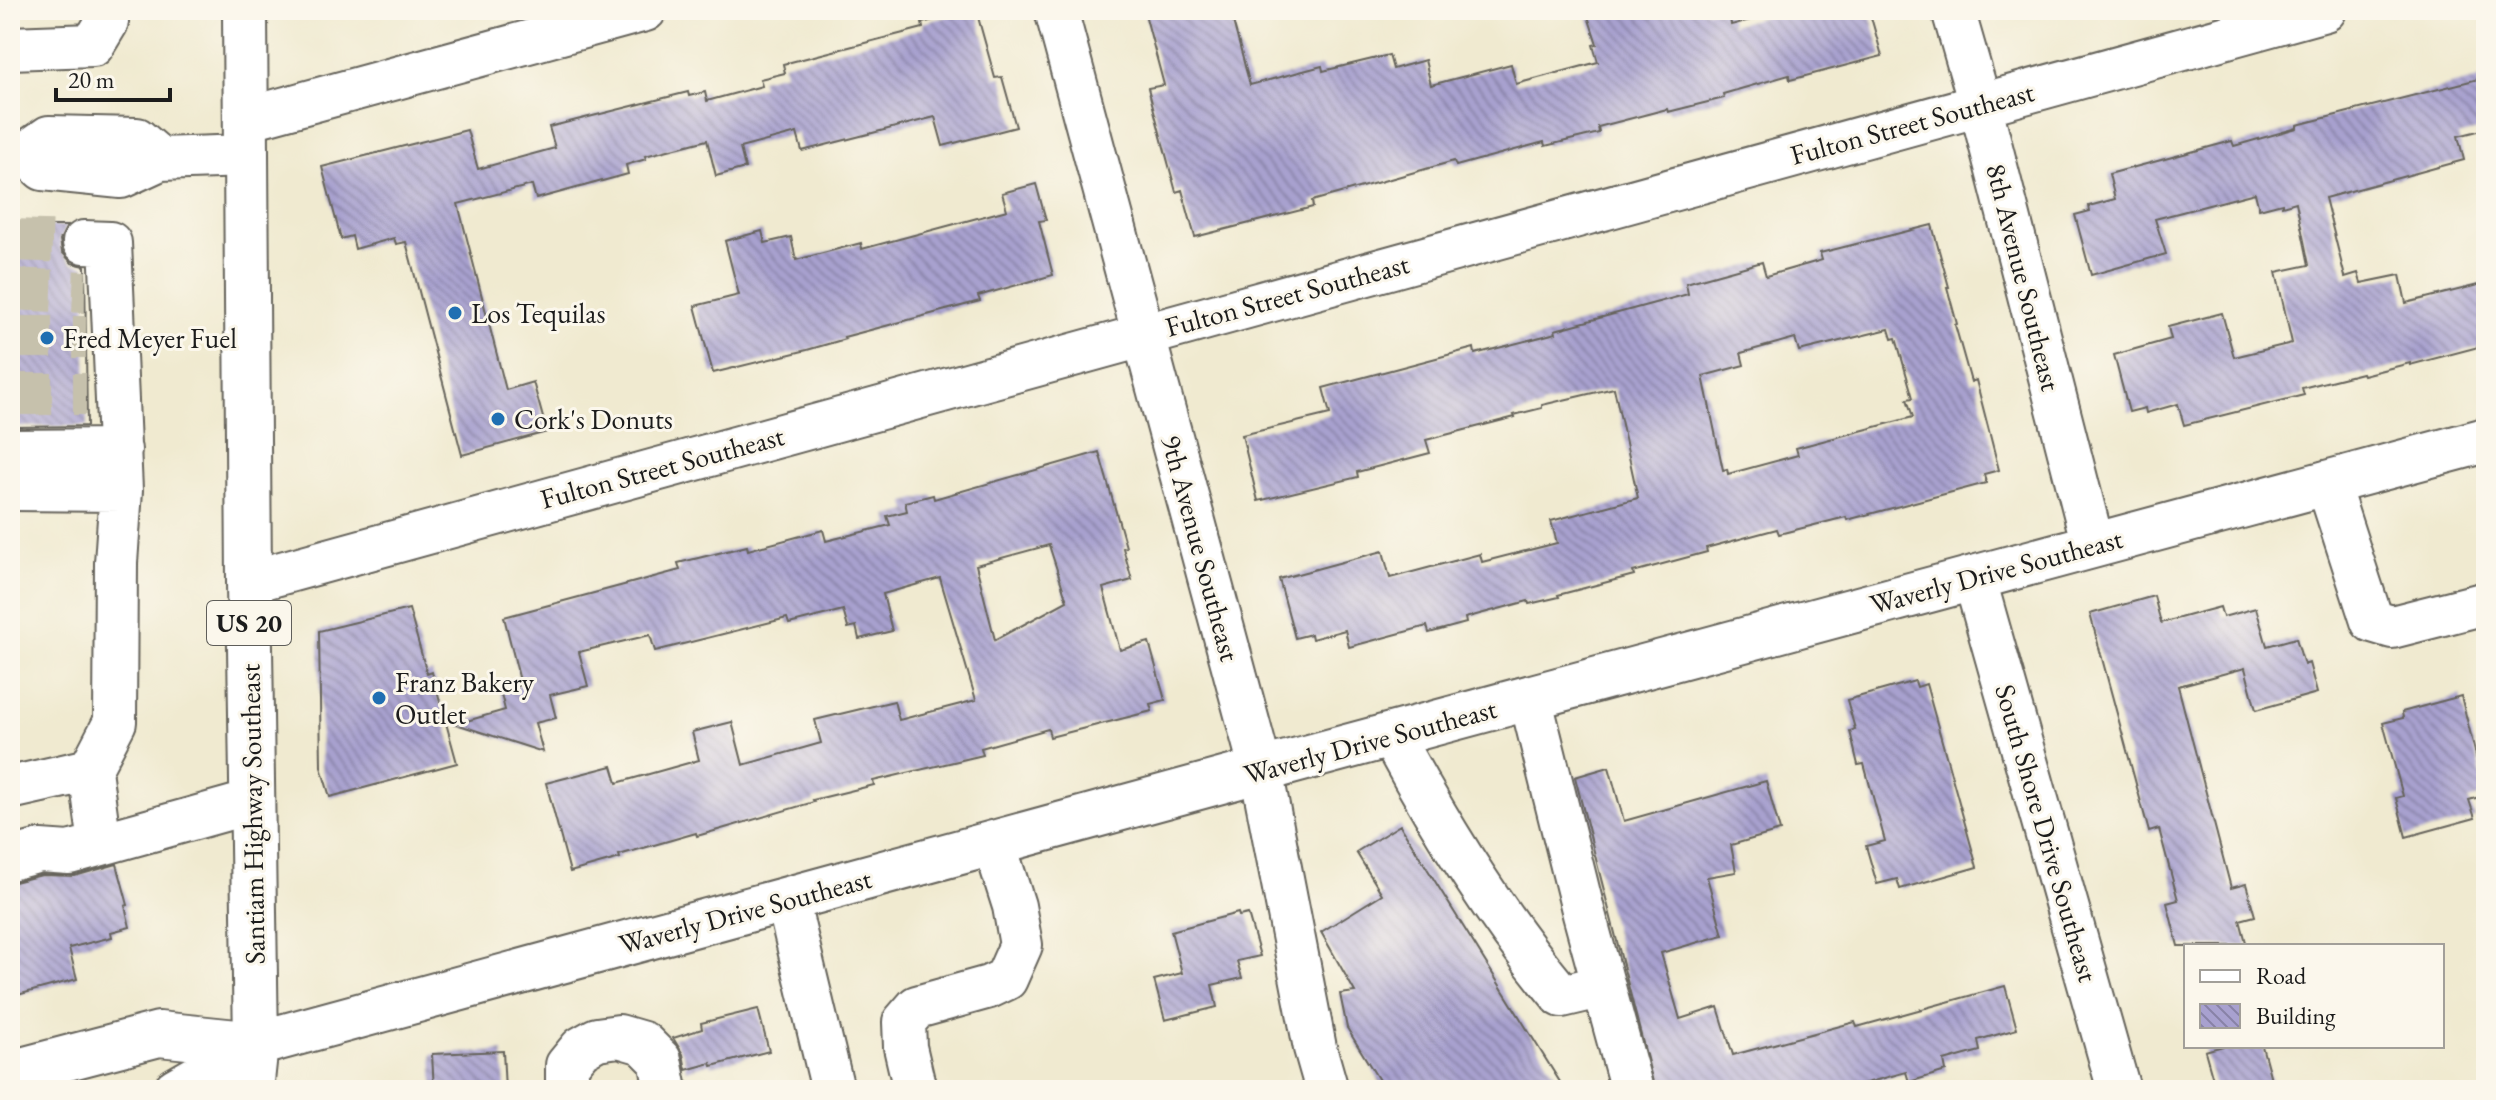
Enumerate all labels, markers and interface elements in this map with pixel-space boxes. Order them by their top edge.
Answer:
scale bar [56,52,170,102]
text: 20 m [68,64,115,95]
street label: Fulton Street Southeast [1786,73,2038,173]
street label: 8th Avenue Southeast [1978,160,2070,395]
street label: Fulton Street Southeast [1161,245,1413,345]
place label: Los Tequilas [471,295,606,331]
marker: Los Tequilas [446,304,464,322]
place label: Fred Meyer Fuel [63,320,237,356]
marker: Fred Meyer Fuel [38,329,56,347]
place label: Cork's Donuts [514,401,673,437]
marker: Cork's Donuts [489,410,507,428]
street label: Fulton Street Southeast [536,417,788,517]
street label: 9th Avenue Southeast [1153,431,1249,665]
street label: Waverly Drive Southeast [1866,520,2126,622]
road number: US 20 [207,601,291,645]
street label: Santiam Highway Southeast [231,663,273,965]
place label: Franz Bakery Outlet [395,664,535,732]
street label: South Shore Drive Southeast [1987,680,2107,986]
marker: Franz Bakery Outlet [370,689,388,707]
street label: Waverly Drive Southeast [1240,690,1500,792]
street label: Waverly Drive Southeast [615,860,875,962]
legend [2184,944,2444,1048]
text: Road [2256,960,2307,991]
text: Building [2256,1000,2336,1031]

